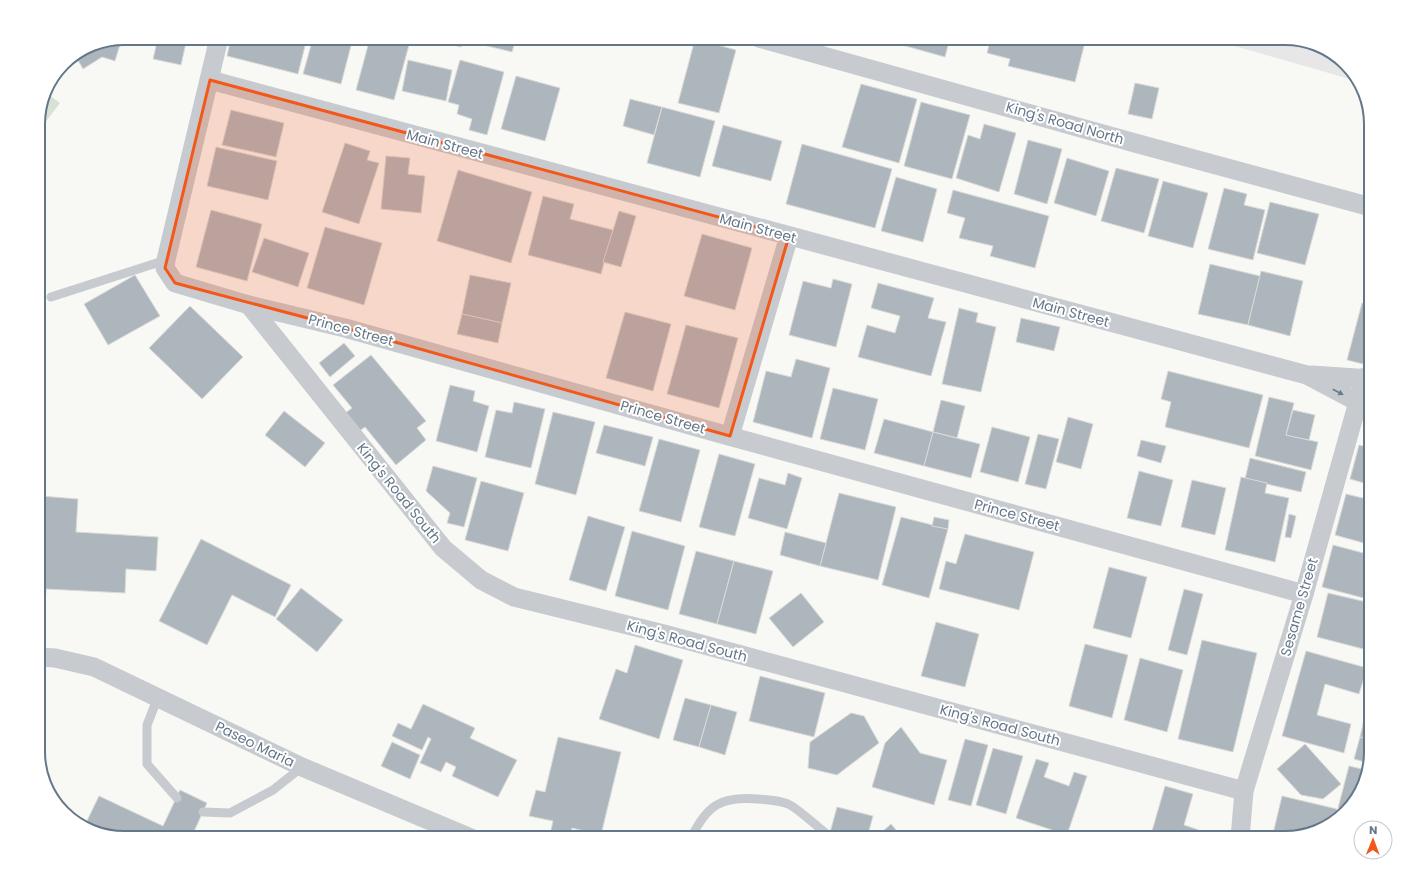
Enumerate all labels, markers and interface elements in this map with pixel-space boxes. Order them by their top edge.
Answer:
street label: King's Road North [1004,97,1126,149]
street label: Main Street [404,124,486,164]
street label: Main Street [717,208,799,248]
street label: Main Street [1030,292,1112,332]
street label: Prince Street [306,309,396,351]
one-way arrow [1332,389,1344,395]
street label: Prince Street [618,395,708,439]
street label: King's Road South [352,439,446,547]
street label: Prince Street [972,494,1062,536]
street label: Sesame Street [1275,555,1323,659]
street label: King's Road South [625,615,749,667]
street label: King's Road South [938,699,1062,751]
street label: Paseo Maria [212,716,298,772]
north arrow [1353,820,1393,860]
text: N [1369,822,1377,838]

